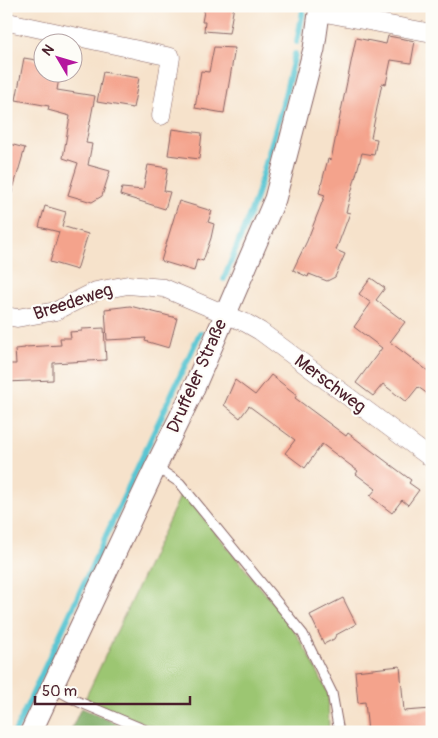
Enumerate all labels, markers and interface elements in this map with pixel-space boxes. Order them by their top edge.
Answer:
north arrow [32,32,82,82]
text: N [39,41,58,59]
street label: Breedeweg [30,278,116,326]
street label: Druffeler Straße [162,315,232,436]
street label: Merschweg [290,350,370,418]
scale bar [35,673,190,705]
text: 50 m [42,682,77,701]

